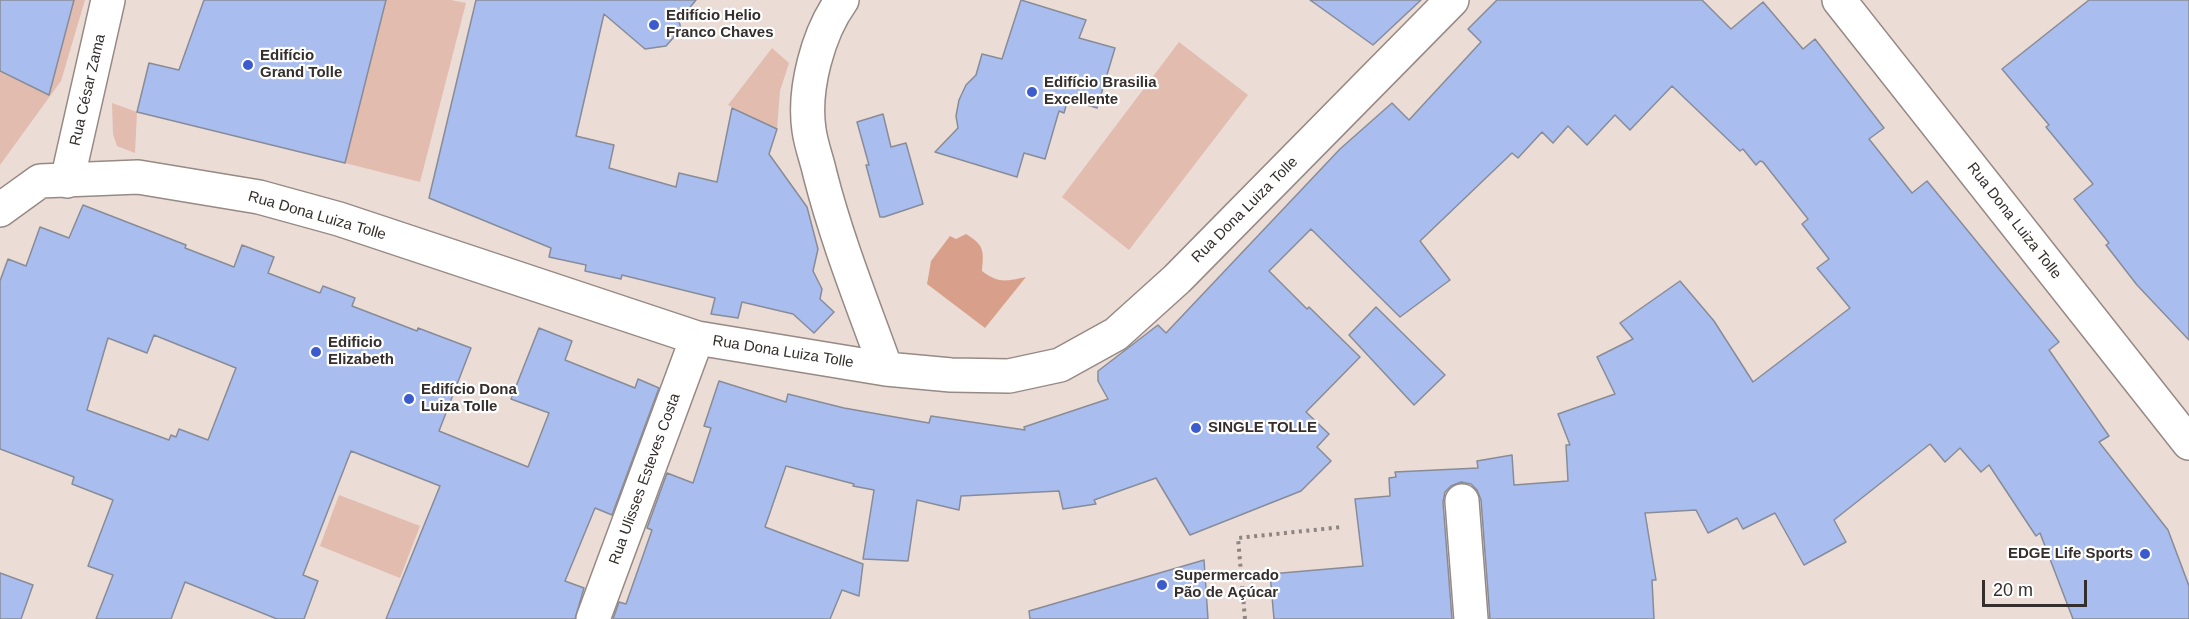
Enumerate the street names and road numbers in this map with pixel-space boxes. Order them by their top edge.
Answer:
street label: Rua César Zama [66,32,110,148]
street label: Rua Dona Luiza Tolle [1188,153,1302,267]
street label: Rua Dona Luiza Tolle [1963,159,2065,283]
street label: Rua Dona Luiza Tolle [246,188,388,244]
street label: Rua Dona Luiza Tolle [711,332,855,372]
street label: Rua Ulisses Esteves Costa [606,391,684,567]

